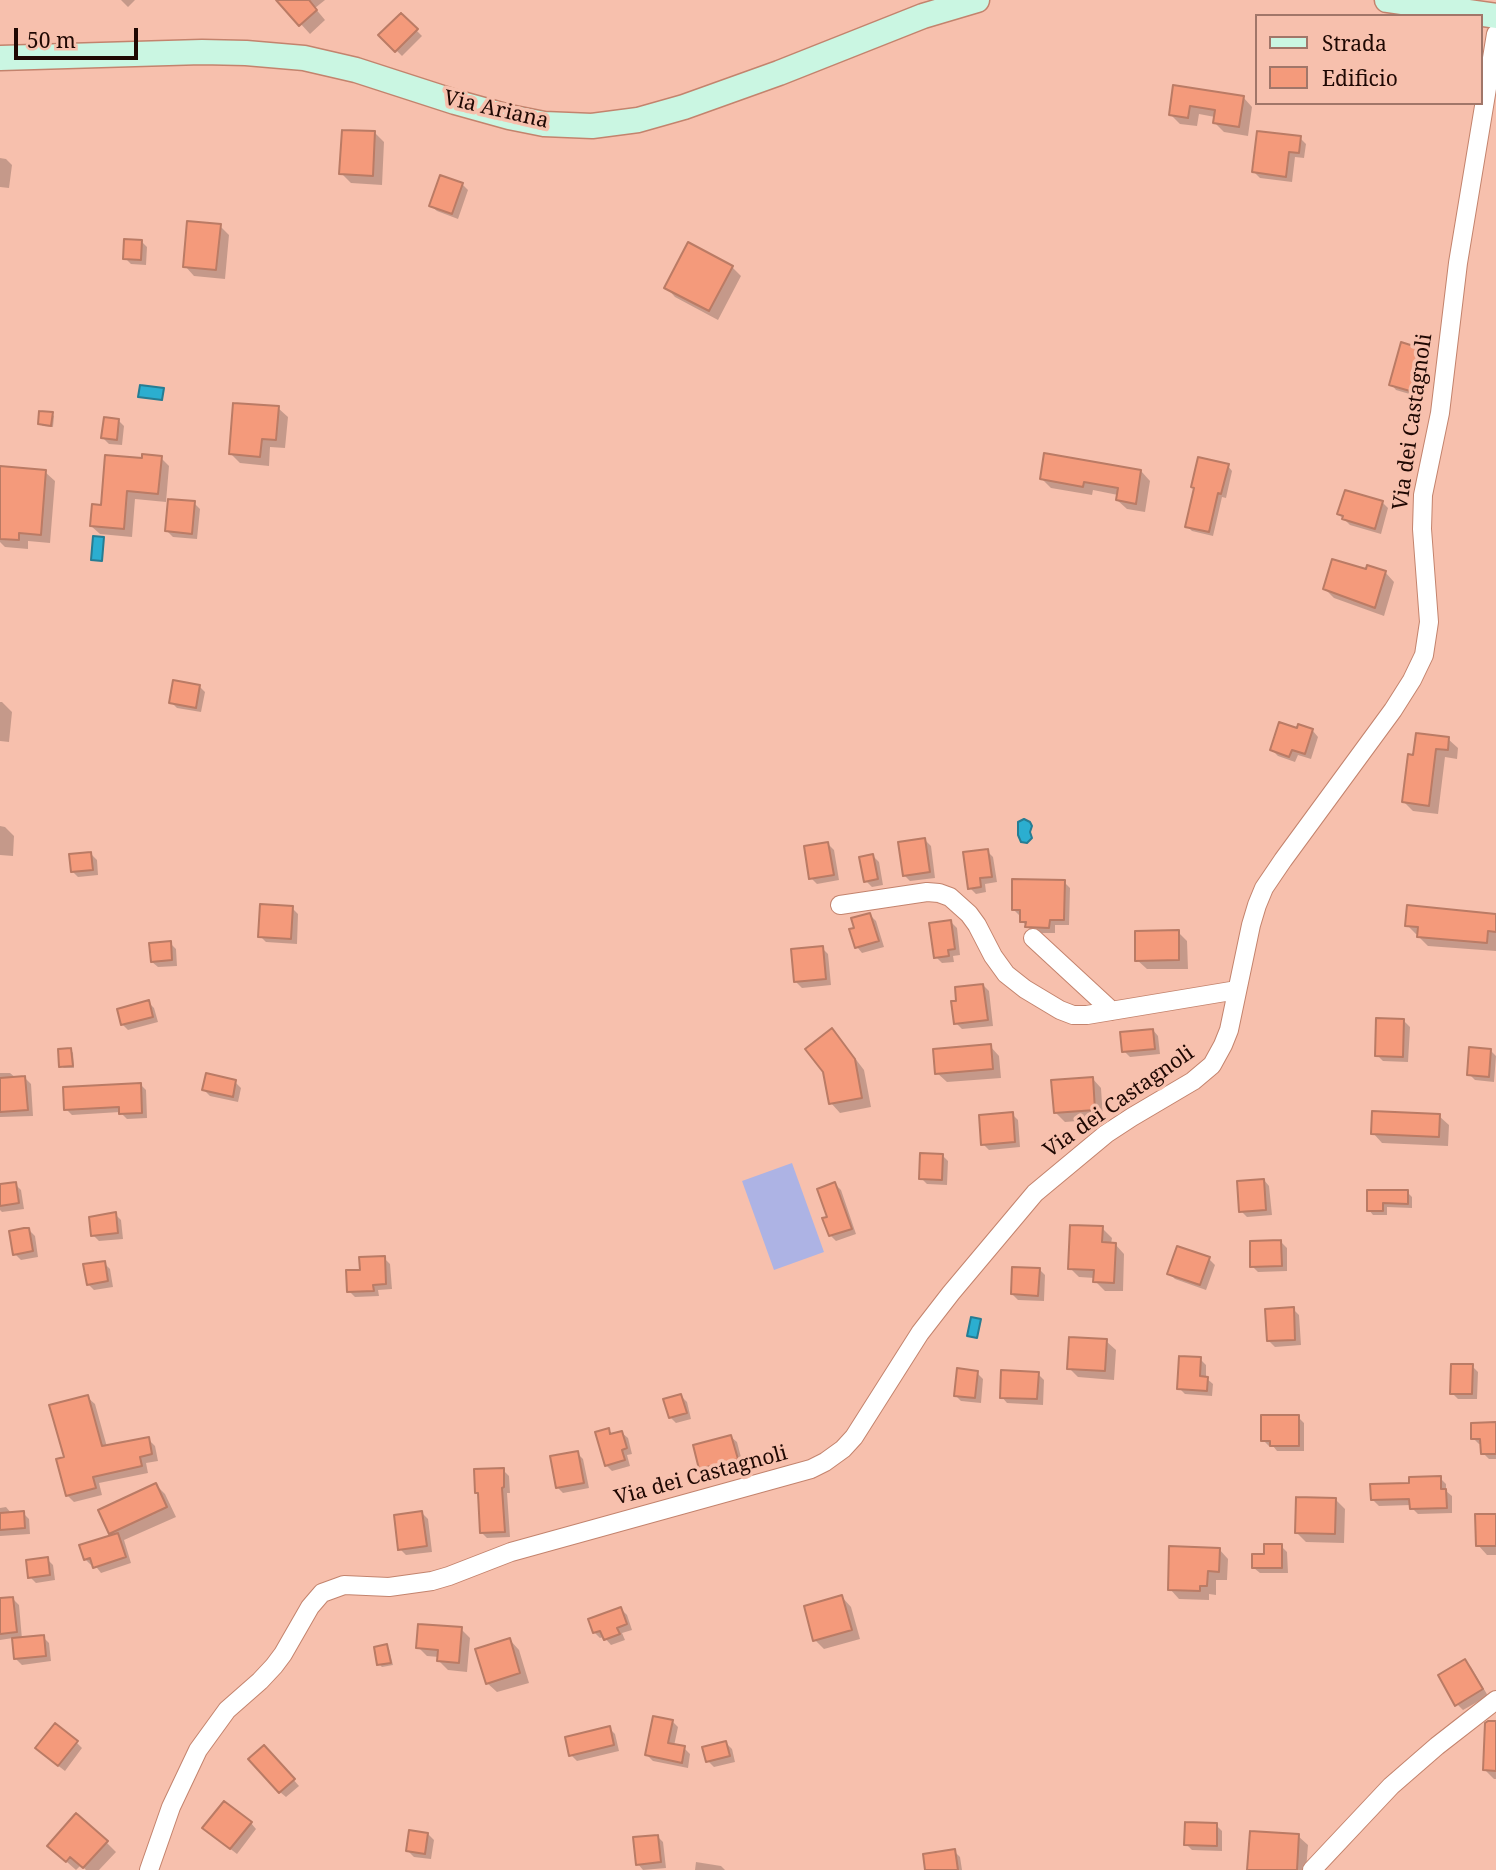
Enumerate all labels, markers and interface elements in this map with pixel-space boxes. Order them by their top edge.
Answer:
scale bar [18,14,142,58]
legend [1254,14,1482,105]
text: 50 m [27,26,76,54]
text: Strada [1322,29,1387,57]
text: Edificio [1322,64,1398,92]
street label: Via Ariana [441,86,551,134]
street label: Via dei Castagnoli [1388,332,1438,512]
street label: Via dei Castagnoli [1039,1041,1199,1163]
street label: Via dei Castagnoli [612,1441,790,1511]

